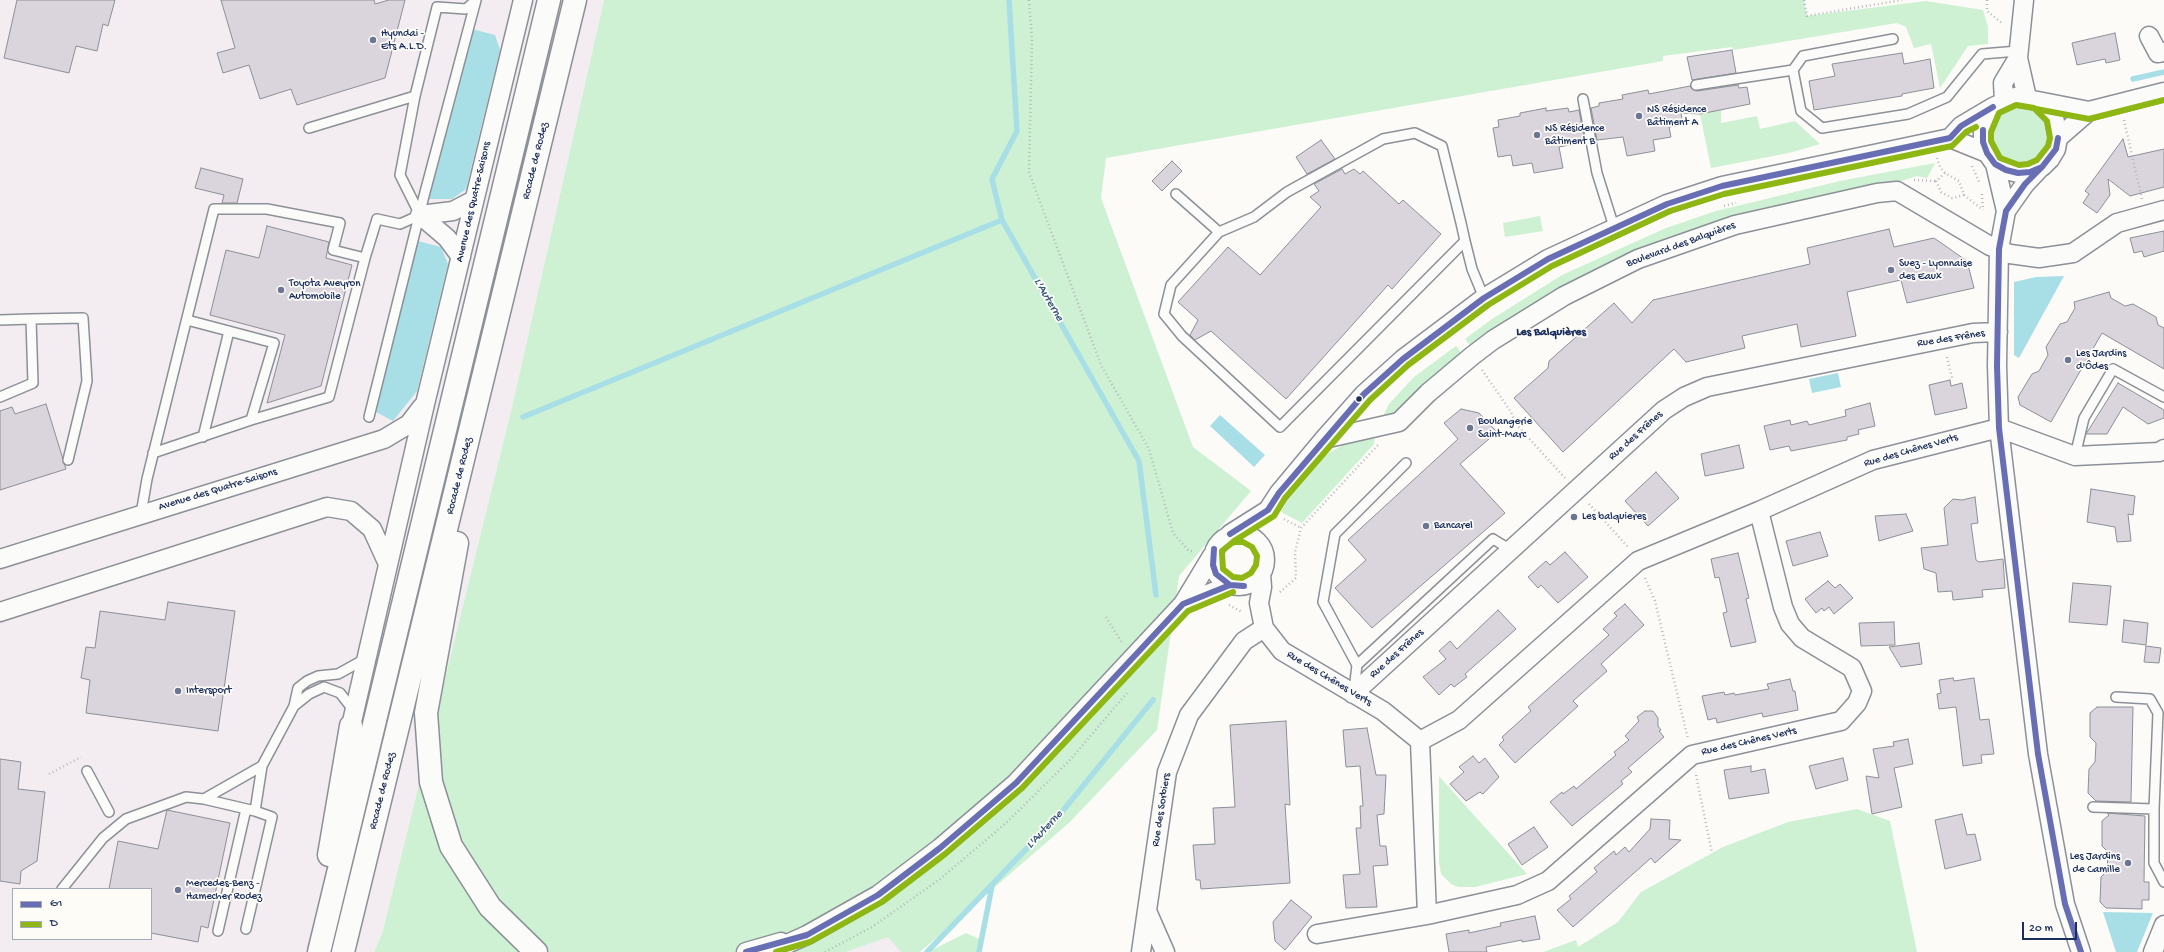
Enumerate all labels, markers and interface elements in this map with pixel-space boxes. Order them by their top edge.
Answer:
place label: Hyundai - Ets A.L.D. [381,27,427,53]
marker: Hyundai - Ets A.L.D. [368,35,378,45]
place label: NS Résidence Bâtiment A [1647,103,1707,129]
marker: NS Résidence Bâtiment A [1634,111,1644,121]
street label: Rocade de Rodez [520,121,552,201]
place label: NS Résidence Bâtiment B [1545,122,1605,148]
marker: NS Résidence Bâtiment B [1532,130,1542,140]
street label: Avenue des Quatre-Saisons [454,140,494,264]
street label: Boulevard des Balquières [1625,219,1737,271]
place label: Suez - Lyonnaise des Eaux [1899,257,1972,283]
marker: Suez - Lyonnaise des Eaux [1886,265,1896,275]
water label: L'Auterne [1030,276,1066,324]
place label: Toyota Aveyron Automobile [289,277,361,303]
marker: Toyota Aveyron Automobile [276,285,286,295]
district label: Les Balquières [1516,326,1586,340]
street label: Rue des Frênes [1916,327,1986,351]
place label: Les Jardins d'Ôdes [2076,347,2126,373]
marker: Les Jardins d'Ôdes [2063,355,2073,365]
unlabelled marker [1354,394,1364,404]
street label: Rue des Frênes [1606,408,1666,464]
place label: Boulangerie Saint-Marc [1478,415,1532,441]
marker: Boulangerie Saint-Marc [1465,423,1475,433]
street label: Rue des Chênes Verts [1862,431,1960,471]
street label: Rocade de Rodez [444,436,476,516]
street label: Avenue des Quatre-Saisons [157,466,279,514]
place label: Les balquieres [1582,510,1646,524]
marker: Les balquieres [1569,512,1579,522]
place label: Bancarel [1434,519,1473,533]
marker: Bancarel [1421,521,1431,531]
street label: Rue des Frênes [1367,626,1427,682]
street label: Rue des Chênes Verts [1284,648,1374,710]
place label: Intersport [186,684,231,698]
marker: Intersport [173,686,183,696]
street label: Rue des Chênes Verts [1700,725,1798,759]
street label: Rocade de Rodez [367,751,399,831]
street label: Rue des Sorbiers [1150,772,1174,848]
water label: L'Auterne [1024,808,1066,852]
place label: Les Jardins de Camille [2070,850,2120,876]
marker: Les Jardins de Camille [2123,858,2133,868]
place label: Mercedes-Benz - Hamecher Rodez [186,877,262,903]
marker: Mercedes-Benz - Hamecher Rodez [173,885,183,895]
legend [12,888,152,940]
text: G1 [50,897,62,911]
scale bar [2024,914,2079,940]
text: D [50,917,58,931]
text: 20 m [2029,922,2053,936]

